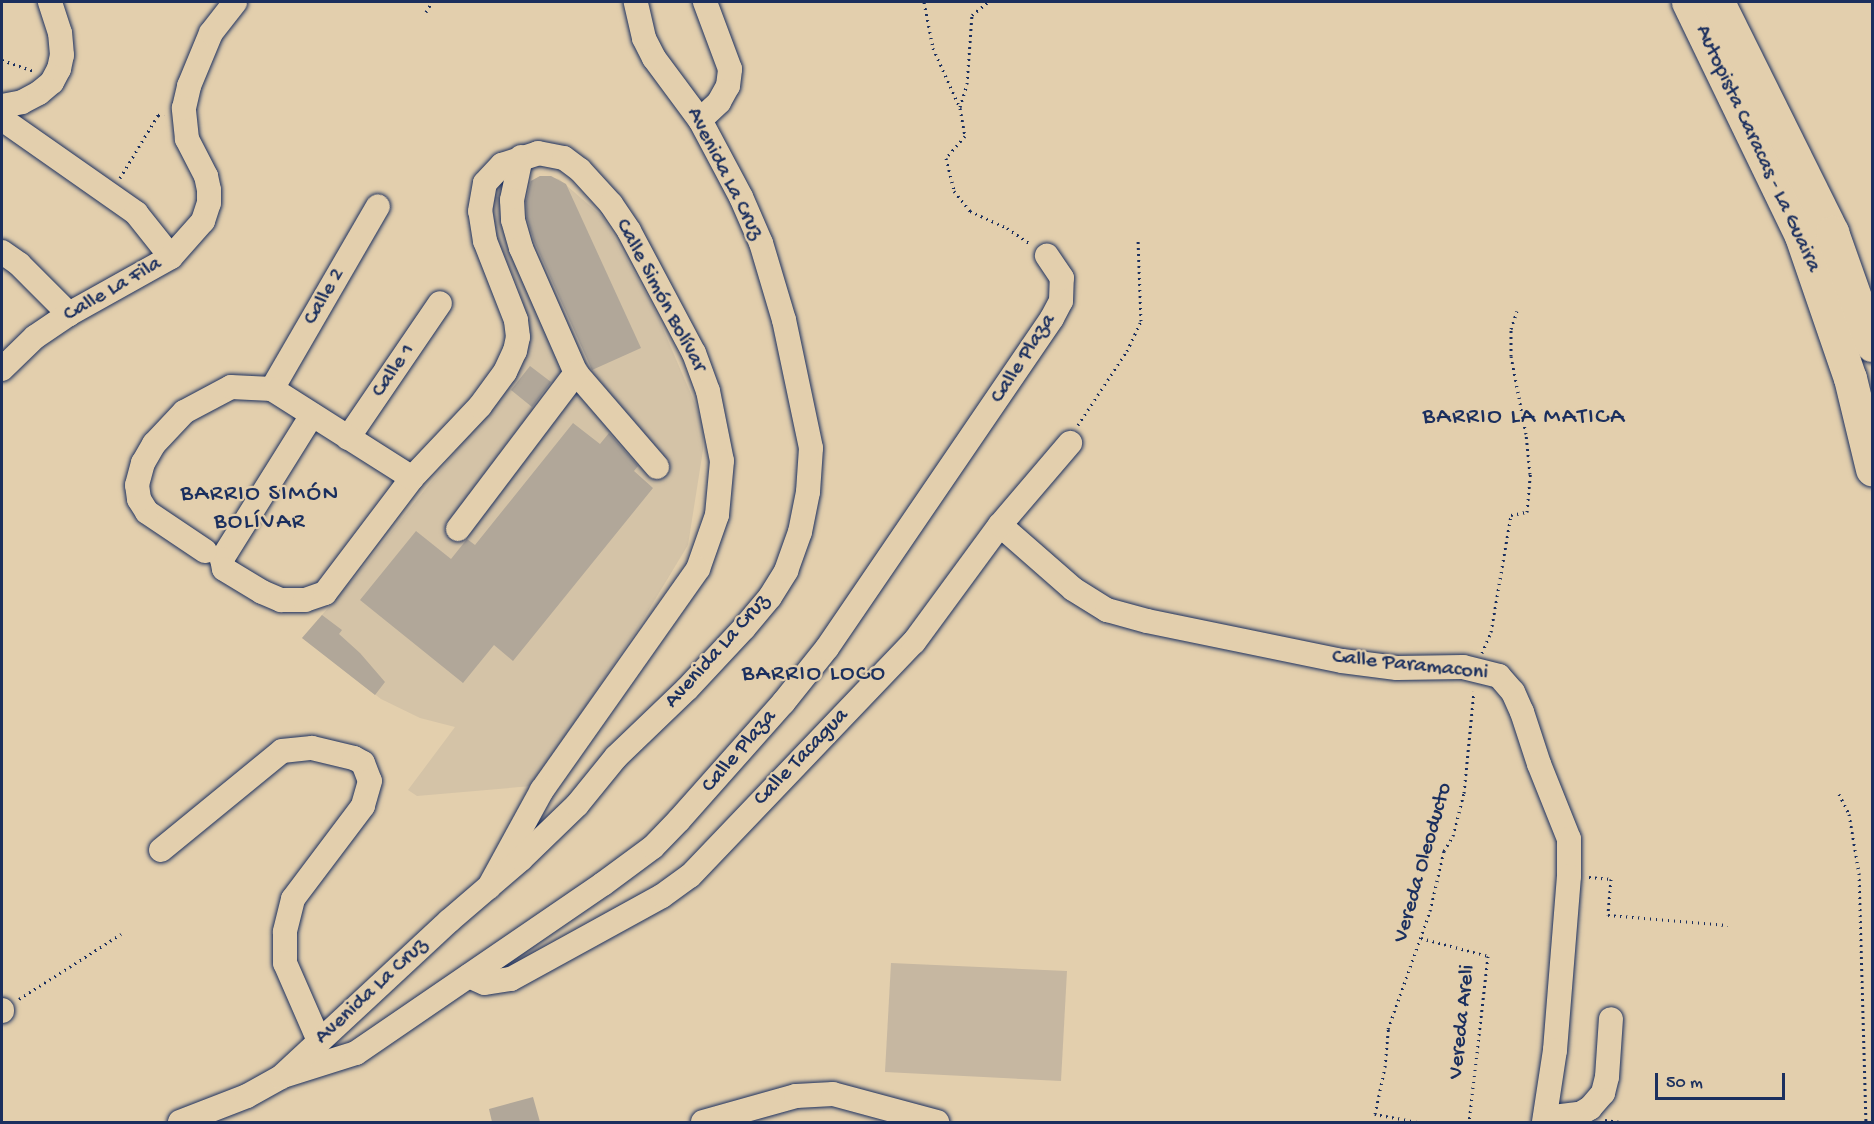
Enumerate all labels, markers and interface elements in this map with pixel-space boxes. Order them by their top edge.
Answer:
street label: Autopista Caracas - La Guaira [1688,21,1826,277]
street label: Avenida La Cruz [679,104,769,244]
street label: Calle Simón Bolívar [608,215,712,377]
street label: Calle La Fila [59,251,167,329]
street label: Calle 2 [298,264,352,330]
street label: Calle Plaza [985,309,1063,409]
street label: Calle 1 [366,339,422,403]
district label: BARRIO LA MATICA [1422,404,1626,432]
district label: BARRIO SIMÓN BOLÍVAR [180,481,340,537]
street label: Avenida La Cruz [660,589,776,715]
street label: Calle Paramaconi [1331,645,1489,687]
district label: BARRIO LOCO [742,661,886,689]
street label: Calle Tacagua [749,704,855,812]
street label: Calle Plaza [697,705,783,799]
street label: Vereda Oleoducto [1389,780,1459,946]
street label: Avenida La Cruz [310,933,434,1051]
street label: Vereda Areli [1444,964,1482,1080]
scale bar [1658,1061,1788,1099]
text: 50 m [1666,1073,1703,1094]

